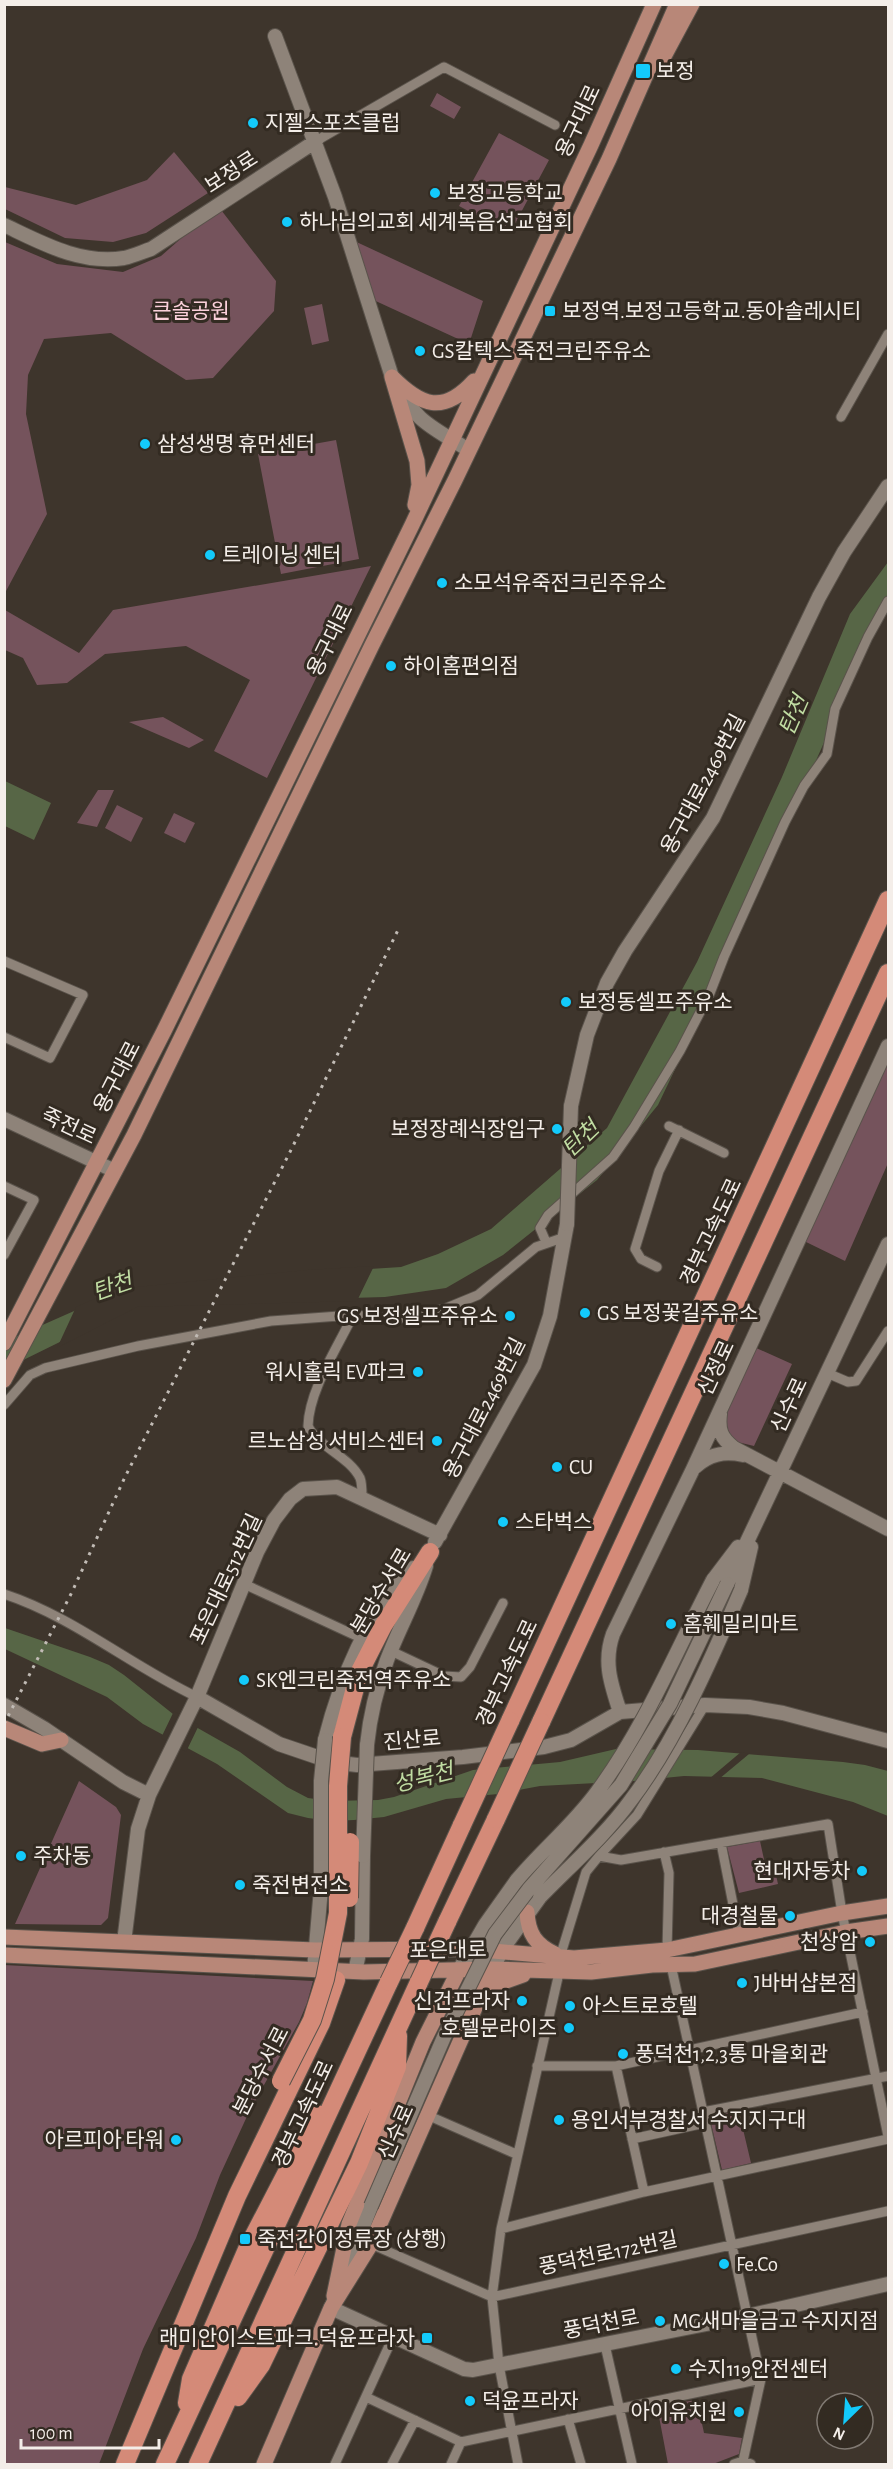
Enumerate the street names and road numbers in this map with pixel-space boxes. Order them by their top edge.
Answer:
street label: 용구대로 [552,81,604,161]
street label: 보정로 [201,147,261,197]
street label: 용구대로 [303,600,357,680]
street label: 용구대로2469번길 [657,710,749,858]
street label: 용구대로 [90,1038,144,1116]
street label: 죽전로 [38,1104,100,1148]
street label: 경부고속도로 [677,1175,745,1289]
street label: 용구대로2469번길 [439,1334,529,1482]
street label: 신정로 [694,1337,738,1399]
street label: 신수로 [767,1374,811,1436]
street label: 포은대로512번길 [186,1510,266,1648]
street label: 분당수서로 [347,1544,415,1638]
street label: 경부고속도로 [473,1616,541,1730]
street label: 진산로 [382,1727,442,1753]
street label: 포은대로 [409,1938,487,1962]
street label: 분당수서로 [229,2023,293,2119]
street label: 경부고속도로 [269,2057,337,2171]
street label: 신수로 [374,2101,418,2163]
street label: 풍덕천로172번길 [537,2228,679,2278]
street label: 풍덕천로 [561,2306,641,2342]

